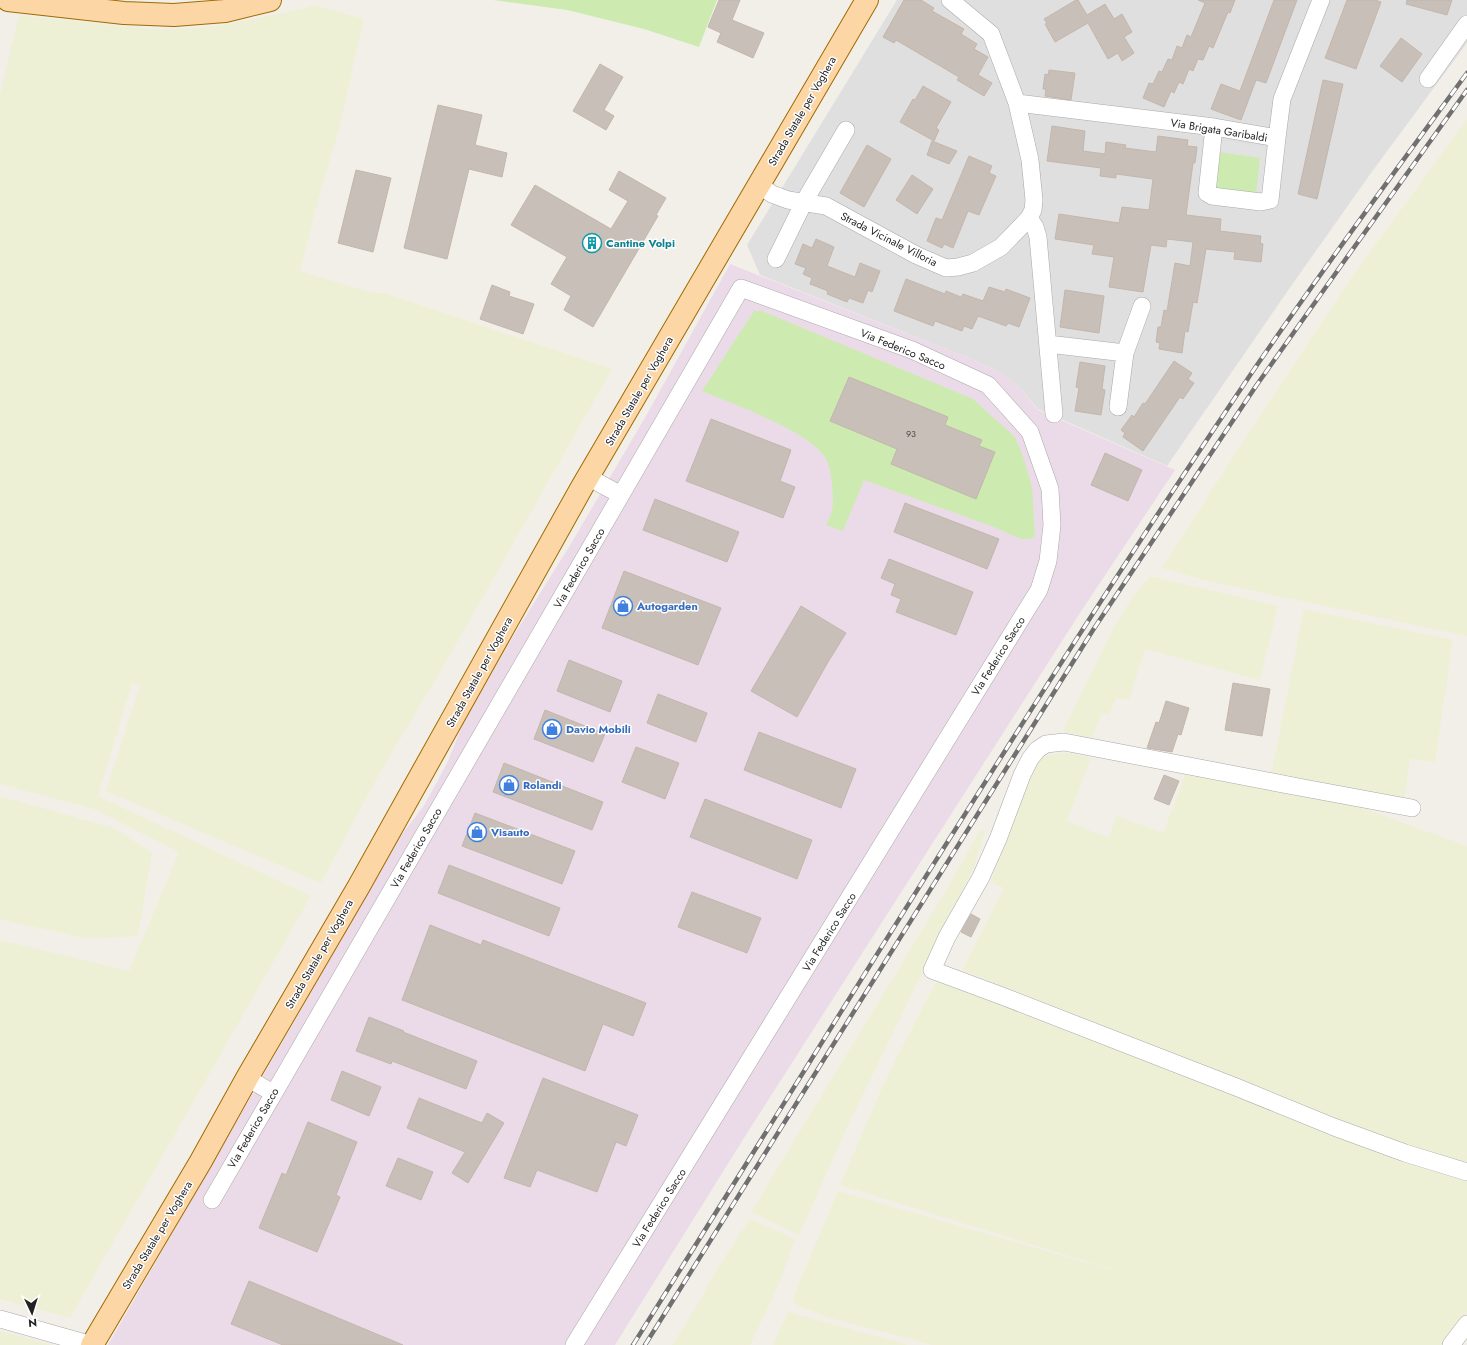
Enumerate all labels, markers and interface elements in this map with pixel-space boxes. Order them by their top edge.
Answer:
street label: Strada Statale per Voghera [764,53,840,169]
street label: Via Brigata Garibaldi [1169,114,1269,146]
street label: Strada Vicinale Villoria [838,208,940,270]
building icon: Cantine Volpi [581,232,603,254]
place label: Cantine Volpi [606,235,675,251]
street label: Via Federico Sacco [858,325,948,373]
street label: Strada Statale per Voghera [601,333,677,449]
house number: 93 [906,427,916,440]
street label: Via Federico Sacco [549,525,609,611]
shop icon: Autogarden [612,595,634,617]
place label: Autogarden [636,598,698,614]
street label: Via Federico Sacco [967,613,1029,699]
street label: Strada Statale per Voghera [442,614,516,730]
shop icon: Davio Mobili [541,718,563,740]
place label: Davio Mobili [566,721,631,737]
shop icon: Rolandi [498,774,520,796]
place label: Rolandi [523,777,562,793]
street label: Via Federico Sacco [386,805,446,891]
shop icon: Visauto [466,821,488,843]
place label: Visauto [490,824,530,840]
street label: Via Federico Sacco [798,889,860,975]
street label: Strada Statale per Voghera [281,896,357,1012]
street label: Via Federico Sacco [223,1085,283,1171]
street label: Via Federico Sacco [628,1165,690,1251]
street label: Strada Statale per Voghera [118,1178,196,1292]
north arrow [12,1293,52,1333]
text: N [28,1315,38,1331]

